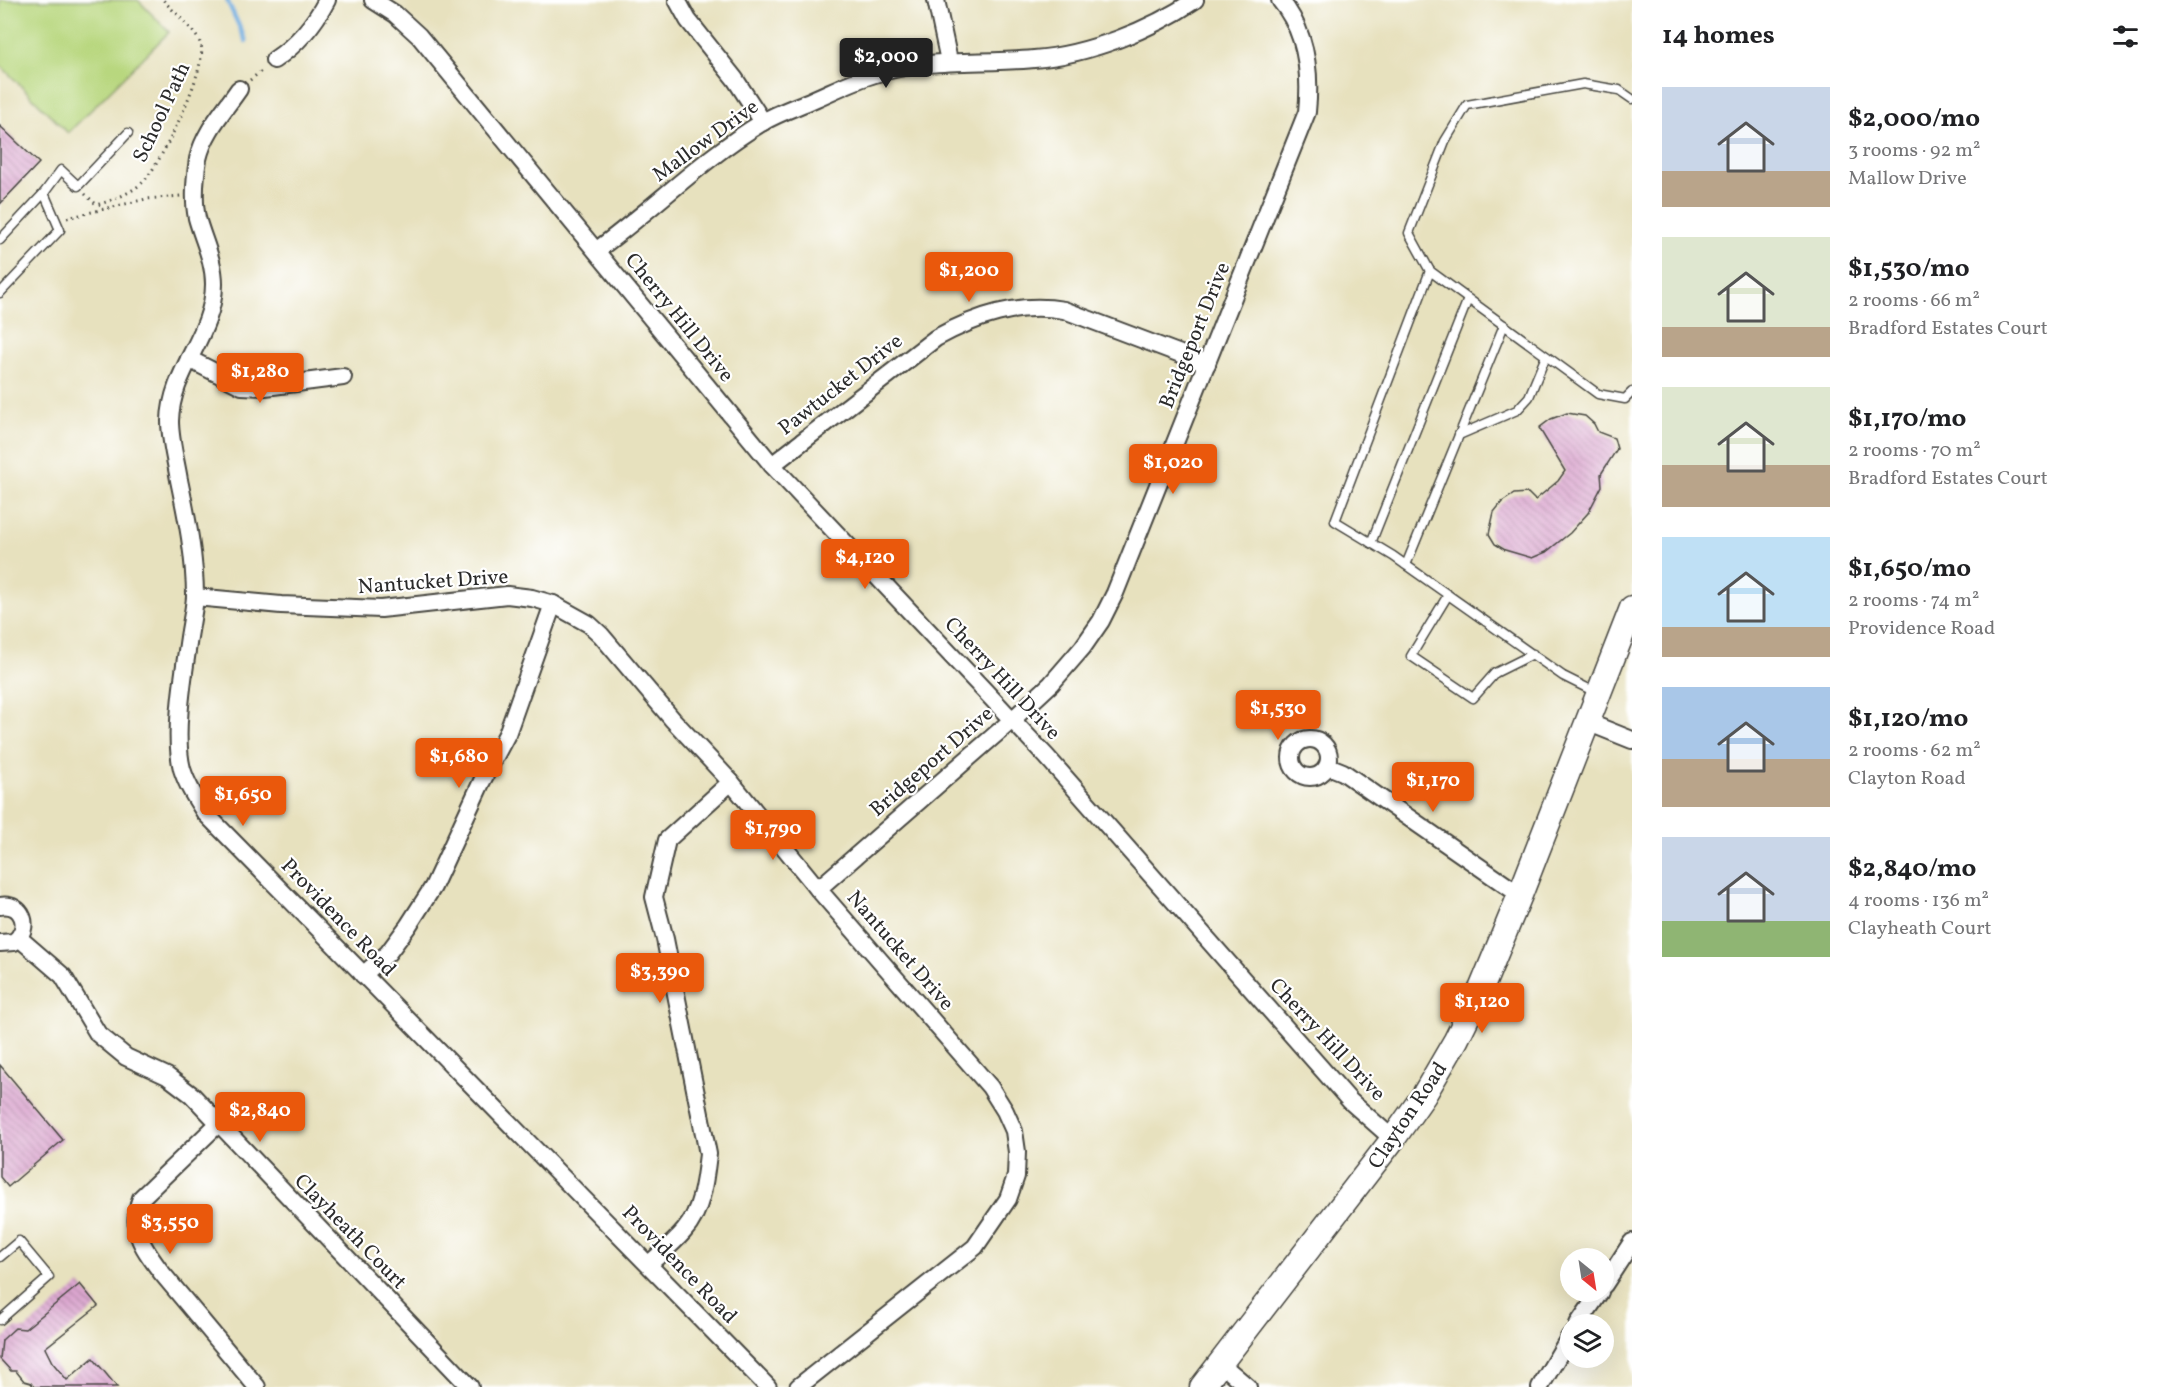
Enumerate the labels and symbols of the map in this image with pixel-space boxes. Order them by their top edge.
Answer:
pin: $2,000 [837,38,935,89]
street label: School Path [126,58,198,168]
street label: Mallow Drive [647,93,765,190]
street label: Cherry Hill Drive [618,247,740,389]
pin: $1,200 [920,252,1018,303]
street label: Bridgeport Drive [1153,258,1238,413]
street label: Pawtucket Drive [773,327,909,443]
pin: $1,280 [211,353,309,404]
pin: $1,020 [1124,444,1222,495]
pin: $4,120 [816,539,914,590]
street label: Nantucket Drive [357,563,509,602]
street label: Cherry Hill Drive [937,611,1067,747]
pin: $1,530 [1229,690,1327,741]
street label: Bridgeport Drive [864,700,1000,824]
pin: $1,680 [410,738,508,789]
pin: $1,170 [1384,762,1482,813]
pin: $1,650 [194,776,292,827]
pin: $1,790 [724,810,822,861]
street label: Providence Road [274,852,402,984]
street label: Nantucket Drive [840,885,960,1017]
pin: $3,390 [611,953,709,1004]
street label: Cherry Hill Drive [1262,972,1392,1108]
pin: $1,120 [1433,983,1531,1034]
street label: Clayton Road [1362,1056,1455,1175]
pin: $2,840 [211,1092,309,1143]
street label: Clayheath Court [287,1168,413,1296]
street label: Providence Road [615,1199,743,1331]
pin: $3,550 [121,1204,219,1255]
north arrow [1560,1248,1614,1302]

